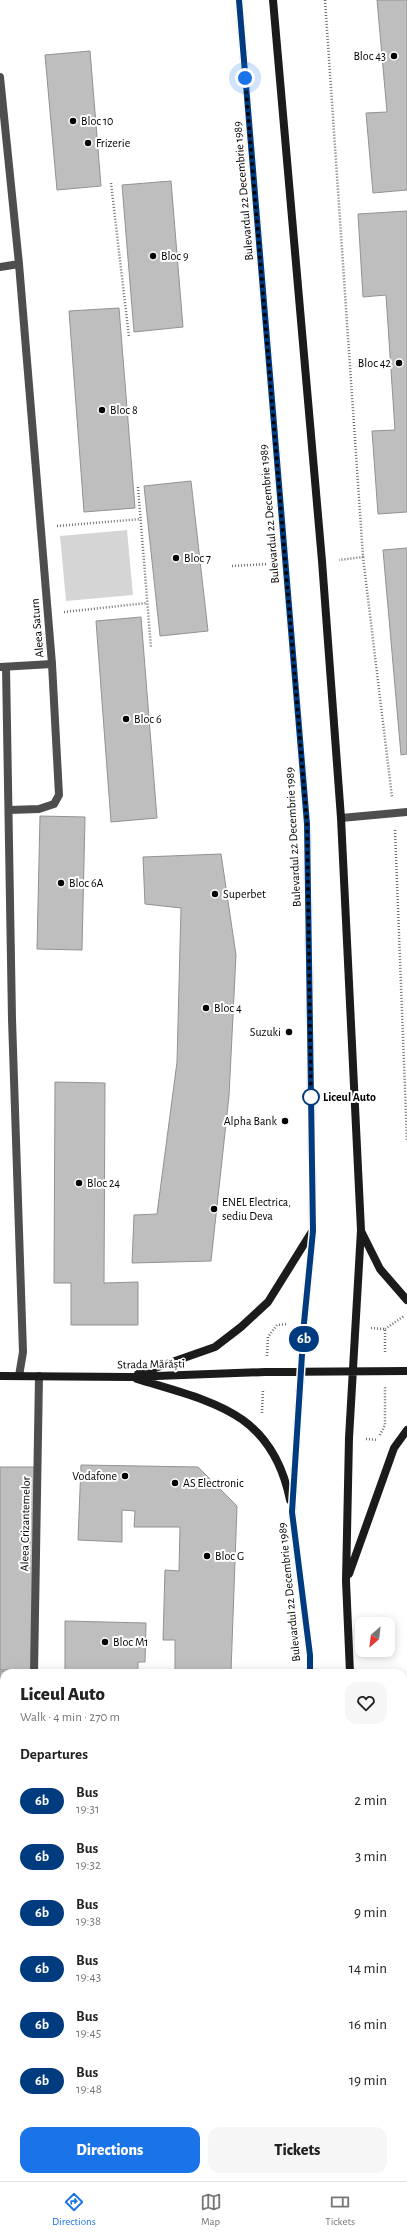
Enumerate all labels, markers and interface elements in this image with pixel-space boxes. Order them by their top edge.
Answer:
place label: Bloc 43 [353,50,386,62]
marker: Bloc 43 [389,51,399,61]
your location [235,68,255,88]
place label: Bloc 10 [81,115,113,127]
marker: Bloc 10 [68,116,78,126]
street label: Bulevardul 22 Decembrie 1989 [231,120,255,261]
place label: Frizerie [96,137,130,149]
marker: Frizerie [83,138,93,148]
place label: Bloc 9 [161,250,189,262]
marker: Bloc 9 [148,251,158,261]
place label: Bloc 42 [358,357,392,369]
marker: Bloc 42 [394,358,404,368]
place label: Bloc 8 [110,404,138,416]
marker: Bloc 8 [97,405,107,415]
street label: Bulevardul 22 Decembrie 1989 [257,443,281,584]
place label: Bloc 7 [184,552,211,564]
marker: Bloc 7 [171,553,181,563]
street label: Aleea Saturn [28,598,46,658]
place label: Bloc 6 [134,713,162,725]
marker: Bloc 6 [121,714,131,724]
street label: Bulevardul 22 Decembrie 1989 [283,766,303,907]
place label: Bloc 6A [69,877,104,889]
marker: Bloc 6A [56,878,66,888]
place label: Superbet [223,888,266,900]
marker: Superbet [210,889,220,899]
place label: Bloc 4 [214,1002,242,1014]
marker: Bloc 4 [201,1003,211,1013]
place label: Suzuki [250,1026,281,1038]
marker: Suzuki [284,1027,294,1037]
marker: Liceul Auto [302,1088,320,1106]
place label: Liceul Auto [323,1091,376,1103]
place label: Alpha Bank [224,1115,278,1127]
marker: Alpha Bank [280,1116,290,1126]
place label: Bloc 24 [87,1177,120,1189]
marker: Bloc 24 [74,1178,84,1188]
place label: ENEL Electrica, sediu Deva [222,1196,291,1222]
marker: ENEL Electrica, sediu Deva [209,1204,219,1214]
line badge: 6b [286,1326,322,1352]
text: 6b [297,1332,311,1346]
street label: Strada Mărăști [117,1357,185,1373]
place label: Vodafone [72,1470,117,1482]
marker: Vodafone [120,1471,130,1481]
street label: Aleea Crizantemelor [18,1476,32,1571]
place label: AS Electronic [183,1477,244,1489]
marker: AS Electronic [170,1478,180,1488]
street label: Bulevardul 22 Decembrie 1989 [276,1521,302,1662]
place label: Bloc G [215,1550,244,1562]
marker: Bloc G [202,1551,212,1561]
north arrow [355,1617,395,1657]
map controls [355,1617,395,1657]
place label: Bloc M1 [113,1636,149,1648]
marker: Bloc M1 [100,1637,110,1647]
button: heart [345,1682,387,1724]
text: Liceul Auto [20,1685,105,1704]
text: Walk · 4 min · 270 m [20,1711,120,1724]
text: Departures [20,1747,88,1762]
text: Bus [76,1785,98,1800]
text: 2 min [354,1793,387,1808]
text: 6b [35,1794,49,1808]
text: 19:31 [76,1803,99,1816]
text: Bus [76,1841,98,1856]
text: 3 min [355,1849,387,1864]
text: 6b [35,1850,49,1864]
text: 19:32 [76,1859,101,1872]
text: Bus [76,1897,98,1912]
text: 9 min [354,1905,387,1920]
text: 6b [35,1906,49,1920]
text: 19:38 [76,1915,101,1928]
text: Bus [76,1953,98,1968]
text: 14 min [349,1961,387,1976]
text: 6b [35,1962,49,1976]
text: 19:43 [76,1971,101,1984]
text: Bus [76,2009,98,2024]
text: 16 min [349,2017,387,2032]
text: 6b [35,2018,49,2032]
text: 19:45 [76,2027,101,2040]
text: Bus [76,2065,98,2080]
text: 19 min [349,2073,387,2088]
text: 6b [35,2074,49,2088]
text: 19:48 [76,2083,102,2096]
button: Directions [20,2127,200,2173]
button: Tickets [208,2127,387,2173]
tab: Directions [52,2191,96,2228]
tab: Map [200,2191,222,2228]
tab: Tickets [325,2191,355,2228]

